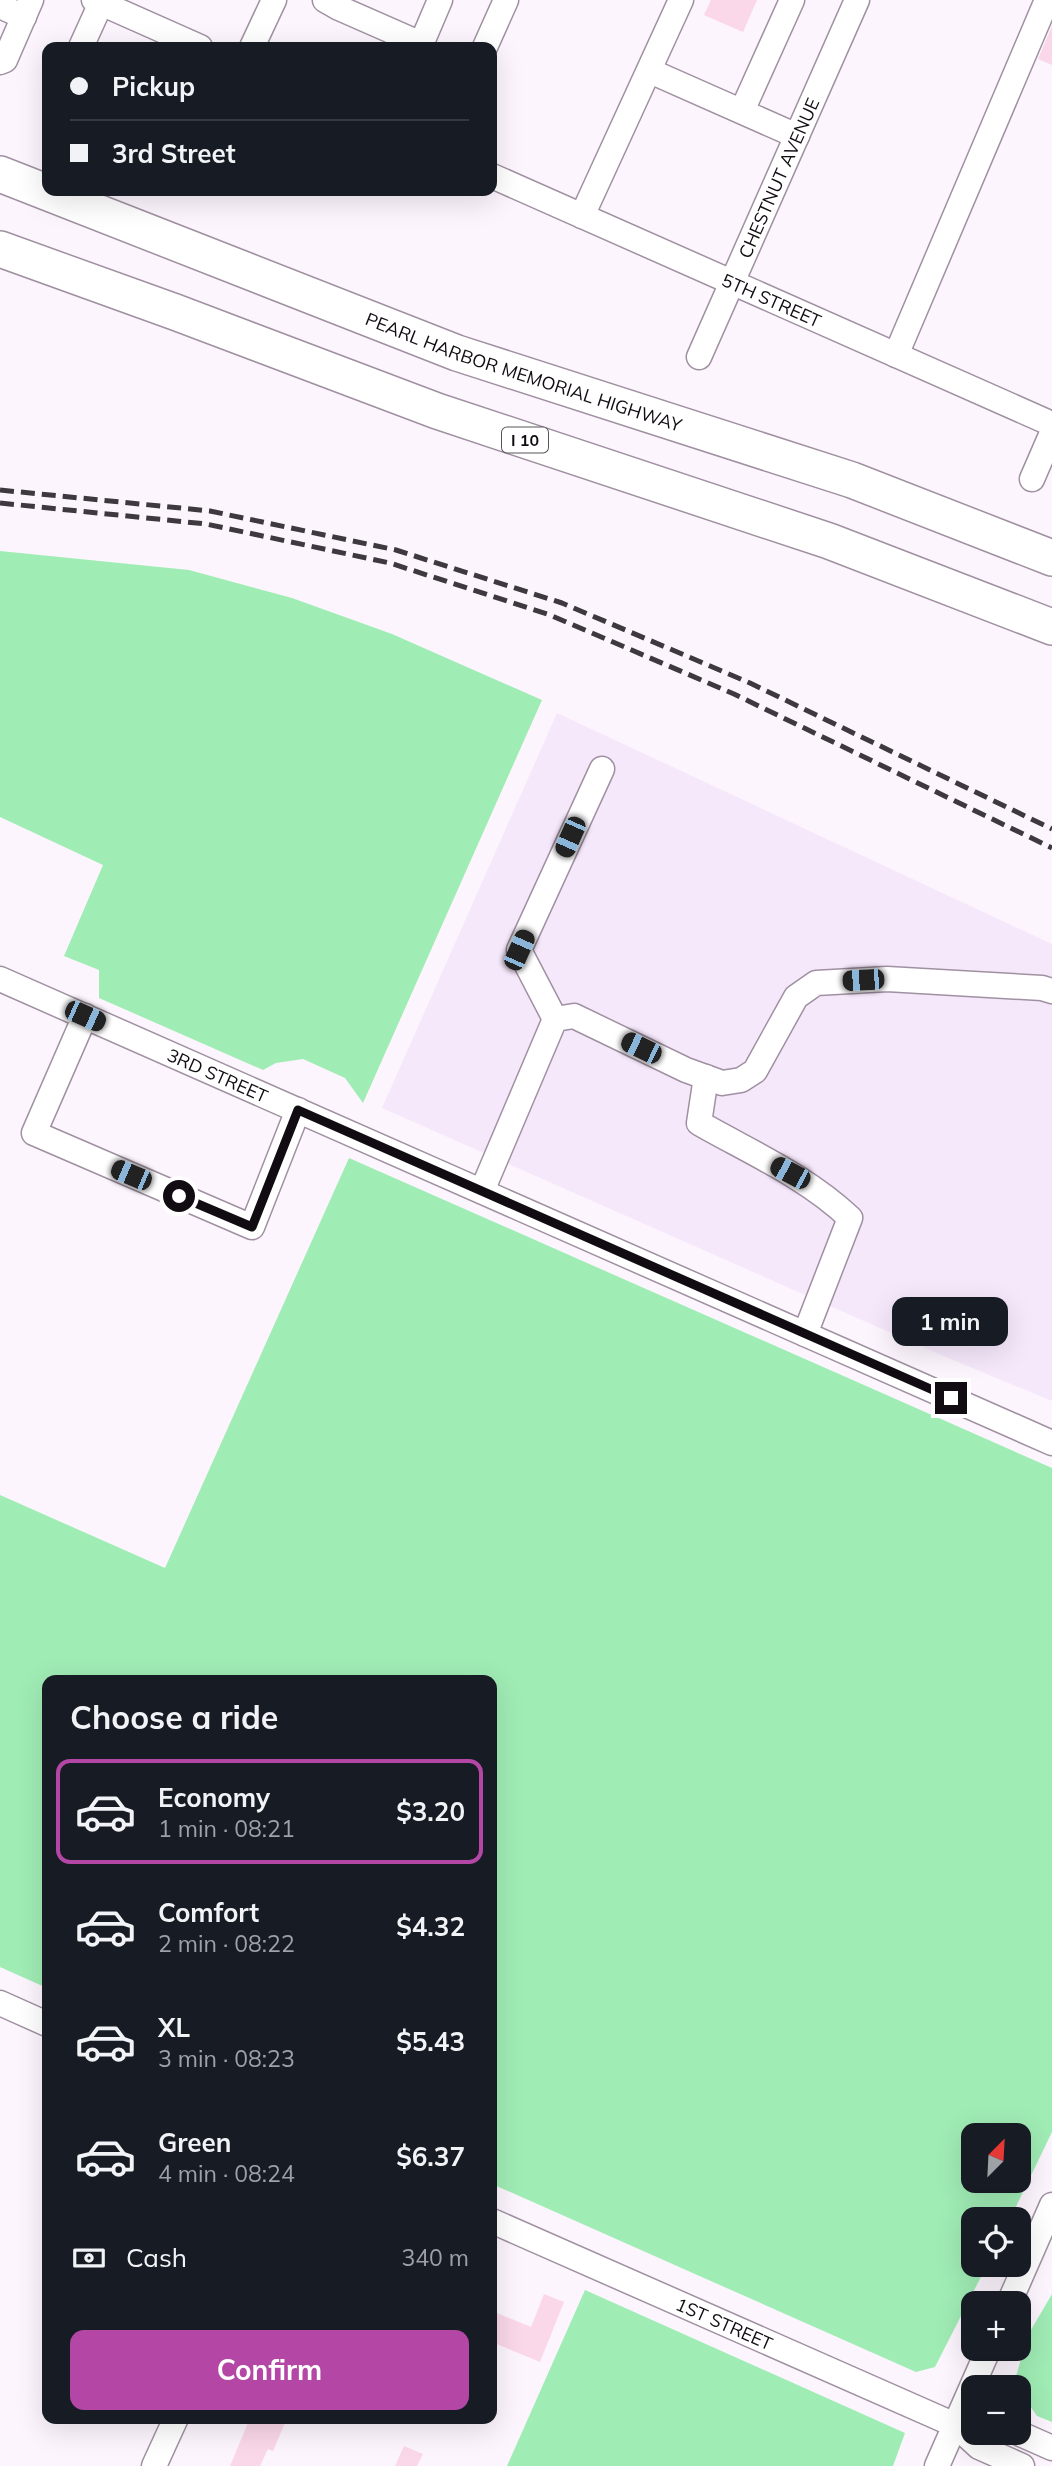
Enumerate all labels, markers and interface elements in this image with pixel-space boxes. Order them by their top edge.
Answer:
text: Pickup [112,70,195,103]
street label: CHESTNUT AVENUE [733,94,824,262]
text: 3rd Street [112,137,236,170]
street label: 5TH STREET [719,268,825,332]
street label: PEARL HARBOR MEMORIAL HIGHWAY [362,307,686,436]
road number: I 10 [502,428,548,452]
car [552,814,589,860]
car [501,927,538,973]
car [842,968,885,992]
car [62,998,109,1034]
car [618,1029,665,1067]
street label: 3RD STREET [164,1043,272,1107]
car [767,1154,814,1192]
car [108,1157,155,1193]
route start [163,1180,195,1212]
callout: 1 min [893,1296,1009,1346]
text: 1 min [920,1307,980,1336]
route end [935,1382,967,1414]
text: Choose a ride [70,1697,278,1737]
icon: car [74,1780,137,1843]
text: Economy [158,1781,270,1814]
text: $3.20 [396,1795,465,1828]
text: 1 min · 08:21 [158,1814,295,1843]
icon: car [74,1895,137,1958]
text: Comfort [158,1896,259,1929]
text: $4.32 [396,1910,465,1943]
text: 2 min · 08:22 [158,1929,295,1958]
icon: car [74,2010,137,2073]
text: XL [158,2011,190,2044]
text: $5.43 [396,2025,465,2058]
text: 3 min · 08:23 [158,2044,295,2073]
north arrow [961,2123,1031,2193]
map controls [961,2123,1031,2445]
icon: car [74,2125,137,2188]
text: Green [158,2126,231,2159]
text: $6.37 [396,2140,465,2173]
text: 4 min · 08:24 [158,2159,295,2188]
button: locate [961,2207,1031,2277]
icon: cash [70,2239,108,2277]
text: Cash [126,2241,187,2274]
text: 340 m [401,2243,469,2272]
button: + [961,2291,1031,2361]
street label: 1ST STREET [672,2292,777,2355]
button: Confirm [70,2330,469,2410]
button: − [961,2375,1031,2445]

